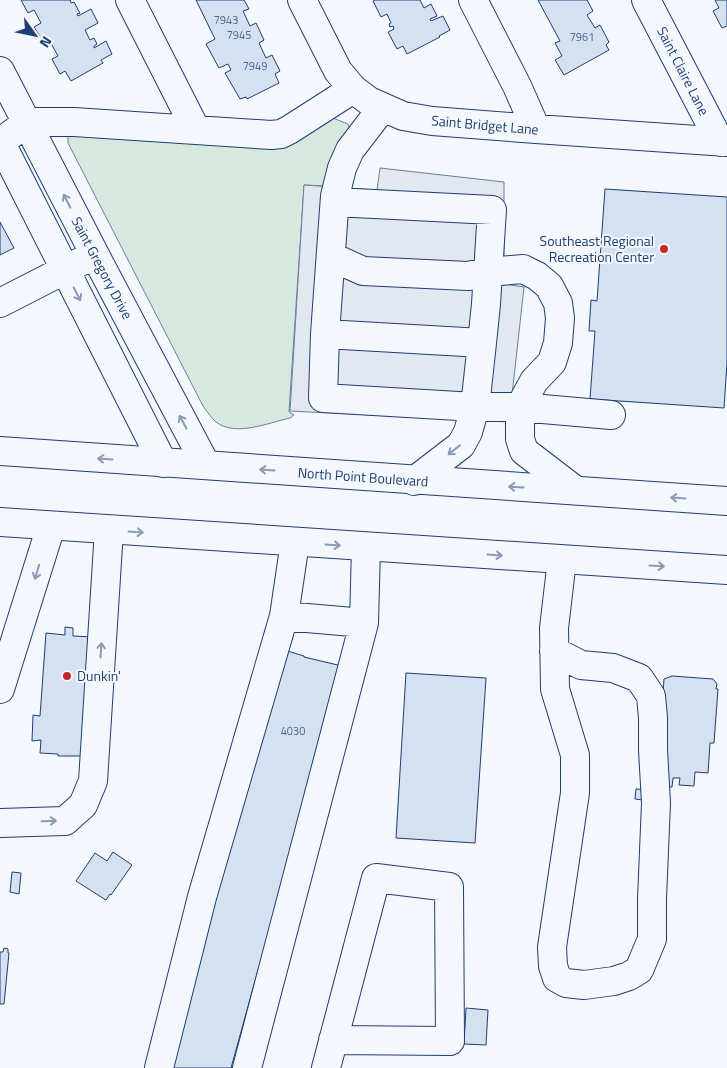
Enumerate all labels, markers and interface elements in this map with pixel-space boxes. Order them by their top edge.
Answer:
north arrow [10,10,60,60]
house number: 7943 [214,12,238,28]
street label: Saint Claire Lane [652,23,715,119]
house number: 7945 [227,27,251,43]
house number: 7961 [570,29,594,45]
text: N [35,33,58,52]
house number: 7949 [243,58,267,74]
street label: Saint Bridget Lane [431,109,540,140]
one-way arrow [62,194,71,209]
street label: Saint Gregory Drive [67,213,138,323]
place label: Southeast Regional Recreation Center [540,230,654,267]
marker: Southeast Regional Recreation Center [658,243,670,255]
one-way arrow [73,286,82,301]
one-way arrow [178,415,187,430]
one-way arrow [448,445,461,456]
one-way arrow [97,454,113,464]
street label: North Point Boulevard [297,461,429,492]
one-way arrow [259,465,275,474]
one-way arrow [509,482,525,491]
one-way arrow [671,493,687,502]
one-way arrow [128,527,144,536]
one-way arrow [325,540,341,549]
one-way arrow [487,551,503,560]
one-way arrow [649,561,665,570]
one-way arrow [31,564,41,580]
one-way arrow [97,642,106,658]
place label: Dunkin' [77,665,121,686]
marker: Dunkin' [61,670,73,682]
house number: 4030 [281,723,305,739]
one-way arrow [40,817,56,826]

